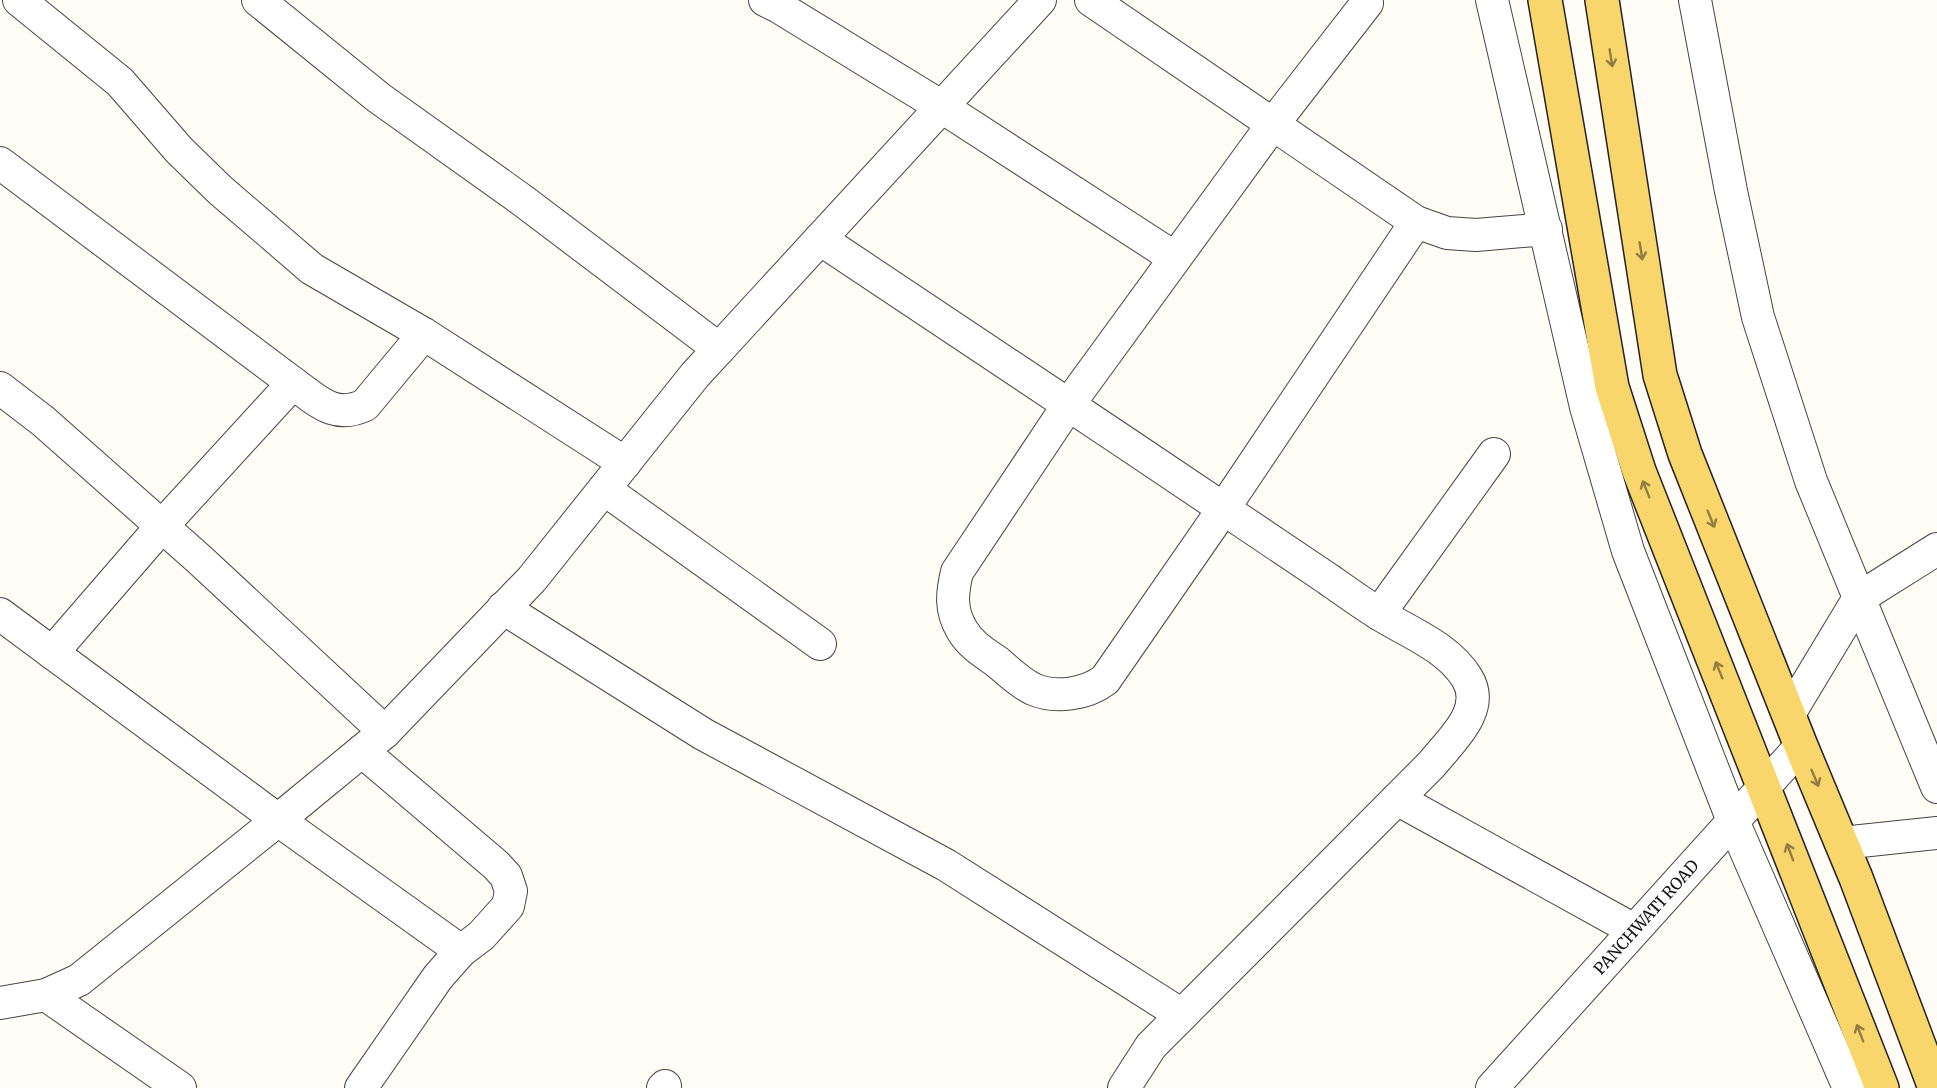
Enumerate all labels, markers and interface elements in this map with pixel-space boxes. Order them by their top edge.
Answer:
one-way arrow [1606,47,1617,67]
one-way arrow [1636,240,1647,260]
one-way arrow [1640,480,1651,499]
one-way arrow [1706,509,1717,528]
one-way arrow [1712,661,1723,680]
one-way arrow [1810,769,1821,787]
one-way arrow [1784,843,1795,861]
street label: PANCHWATI ROAD [1589,855,1703,979]
one-way arrow [1854,1025,1865,1043]

